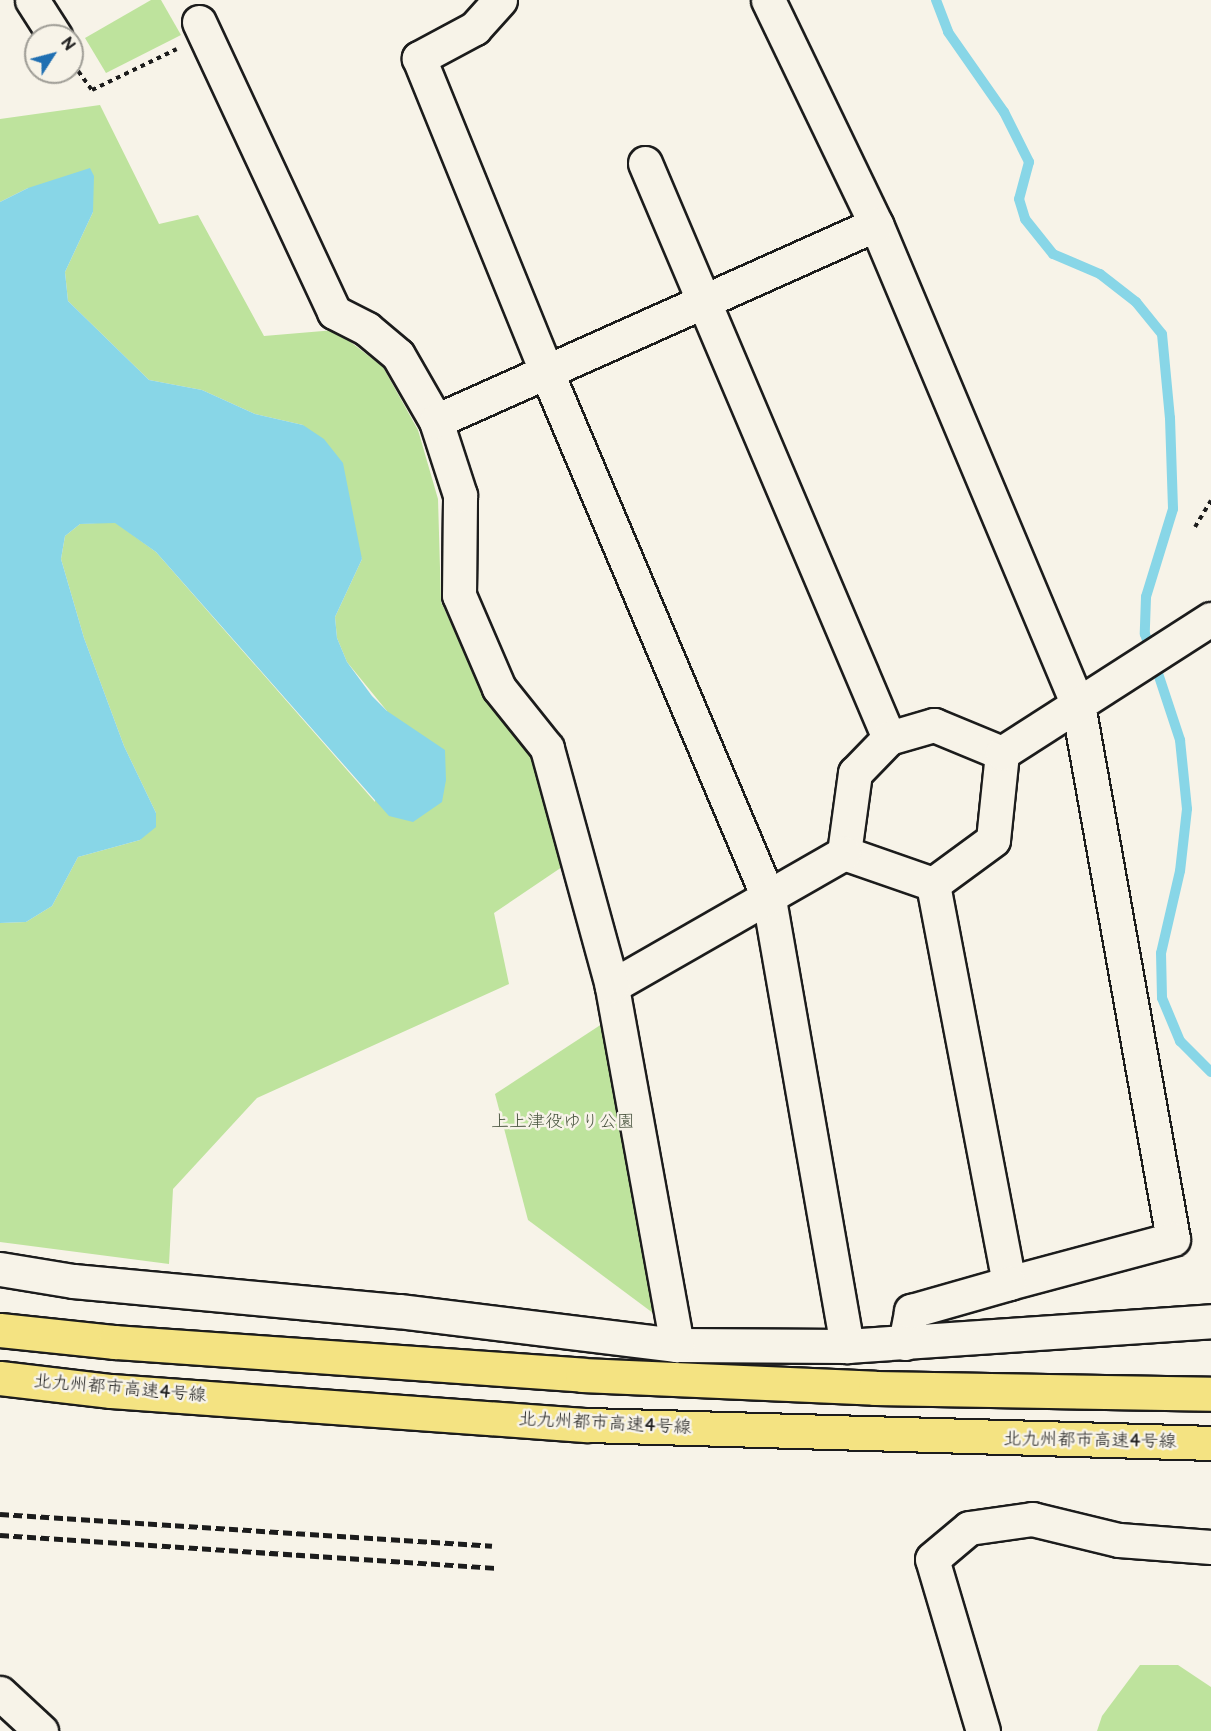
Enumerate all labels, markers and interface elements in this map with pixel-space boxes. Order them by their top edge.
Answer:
north arrow [24,24,84,84]
text: N [56,34,79,55]
park label: 上上津役ゆり公園 [491,1111,635,1133]
street label: 北九州都市高速4号線 [33,1371,207,1407]
street label: 北九州都市高速4号線 [518,1409,692,1439]
street label: 北九州都市高速4号線 [1003,1429,1177,1453]

